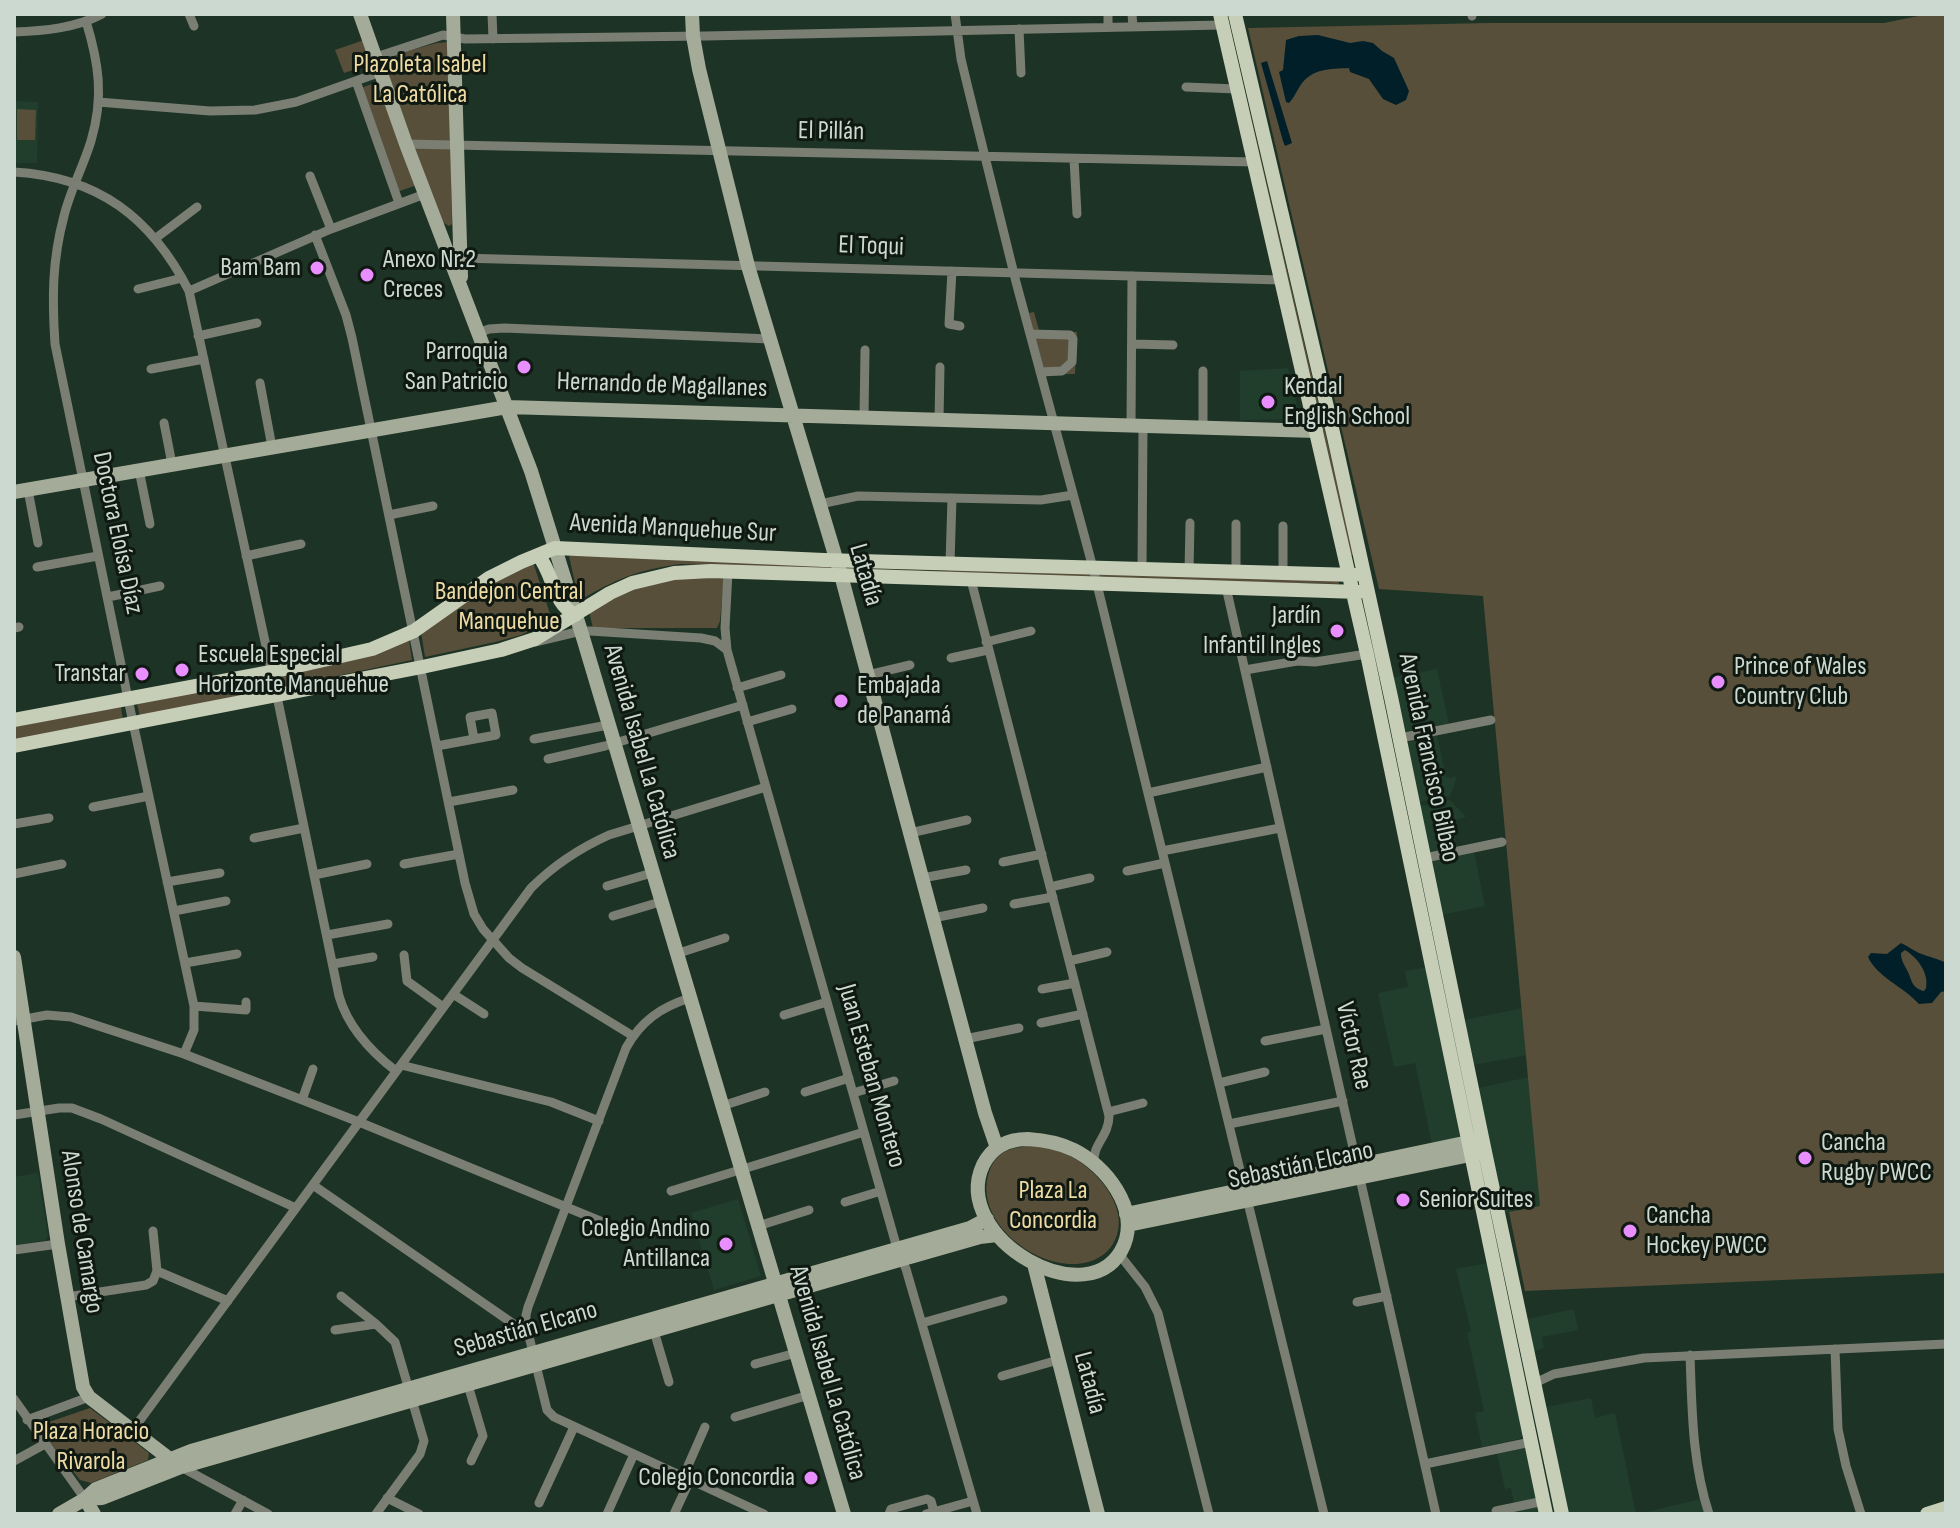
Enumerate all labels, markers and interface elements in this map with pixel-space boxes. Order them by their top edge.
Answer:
park label: Plazoleta Isabel La Católica [353,49,487,110]
street label: El Pillán [798,116,864,148]
street label: El Toqui [838,230,904,264]
place label: Anexo Nr.2 Creces [383,244,476,306]
place label: Bam Bam [220,252,301,284]
marker: Bam Bam [308,259,326,277]
marker: Anexo Nr.2 Creces [358,266,376,284]
place label: Parroquia San Patricio [405,336,508,398]
marker: Parroquia San Patricio [515,358,533,376]
street label: Hernando de Magallanes [556,367,768,405]
place label: Kendal English School [1284,371,1410,432]
marker: Kendal English School [1259,393,1277,411]
street label: Doctora Eloísa Díaz [85,449,149,617]
street label: Avenida Manquehue Sur [569,508,777,550]
street label: Latadía [841,540,889,610]
park label: Bandejon Central Manquehue [435,576,583,638]
place label: Jardín Infantil Ingles [1203,600,1321,662]
marker: Jardín Infantil Ingles [1328,622,1346,640]
place label: Escuela Especial Horizonte Manquehue [198,639,389,700]
street label: Avenida Isabel La Católica [595,641,687,863]
street label: Avenida Francisco Bilbao [1391,651,1465,865]
place label: Prince of Wales Country Club [1734,651,1866,712]
place label: Transtar [55,658,126,690]
marker: Escuela Especial Horizonte Manquehue [173,661,191,679]
marker: Transtar [133,665,151,683]
place label: Embajada de Panamá [857,670,951,732]
marker: Prince of Wales Country Club [1709,673,1727,691]
marker: Embajada de Panamá [832,692,850,710]
street label: Juan Esteban Montero [830,981,912,1171]
street label: Víctor Rae [1328,999,1378,1093]
place label: Cancha Rugby PWCC [1821,1127,1932,1188]
street label: Sebastián Elcano [1226,1135,1376,1197]
street label: Alonso de Camargo [53,1148,109,1316]
marker: Cancha Rugby PWCC [1796,1149,1814,1167]
park label: Plaza La Concordia [1009,1175,1097,1236]
place label: Senior Suites [1419,1184,1533,1216]
marker: Senior Suites [1394,1191,1412,1209]
place label: Cancha Hockey PWCC [1646,1200,1767,1262]
place label: Colegio Andino Antillanca [581,1213,710,1274]
marker: Cancha Hockey PWCC [1621,1222,1639,1240]
marker: Colegio Andino Antillanca [717,1235,735,1253]
street label: Avenida Isabel La Católica [781,1262,873,1484]
street label: Sebastián Elcano [451,1295,601,1365]
street label: Latadía [1066,1348,1112,1418]
park label: Plaza Horacio Rivarola [33,1416,149,1478]
place label: Colegio Concordia [638,1462,795,1494]
marker: Colegio Concordia [802,1469,820,1487]

